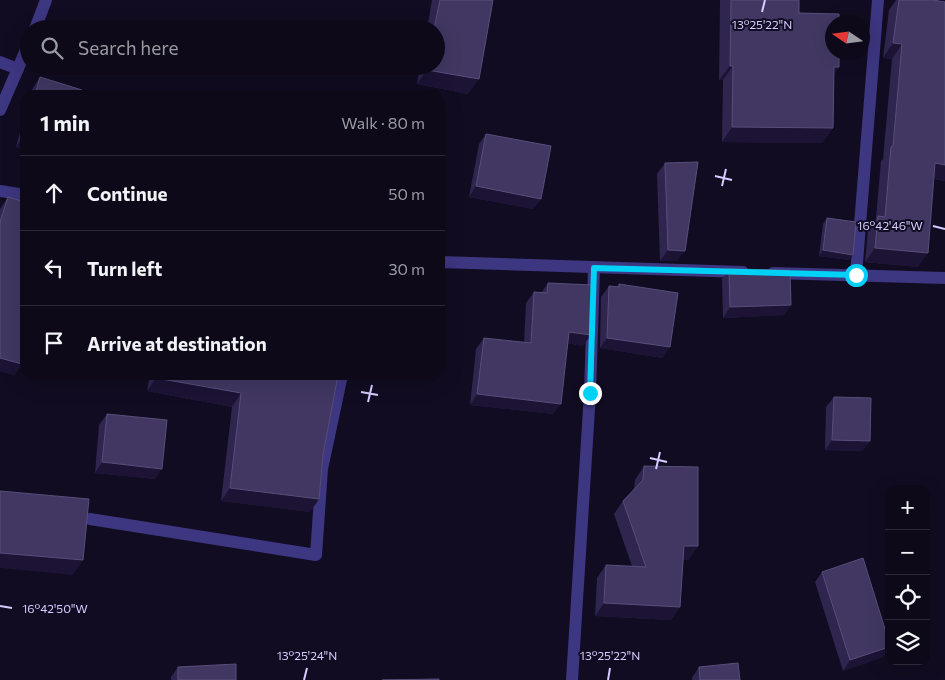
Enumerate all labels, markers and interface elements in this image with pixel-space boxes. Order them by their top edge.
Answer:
north arrow [825,15,870,60]
text: 13°25'22"N [732,17,792,31]
search box [20,20,445,75]
icon: search [38,34,66,62]
text: Search here [78,36,178,59]
text: 1 min [40,110,90,135]
text: Walk · 80 m [341,113,425,132]
icon: ahead [40,179,68,207]
text: Continue [87,182,167,205]
text: 50 m [388,184,425,203]
text: 16°42'46"W [857,218,923,232]
icon: left [40,254,68,282]
text: Turn left [87,257,162,280]
text: 30 m [388,259,425,278]
route start [845,264,868,287]
icon: arrive [40,329,68,357]
text: Arrive at destination [87,332,267,355]
route end [579,382,602,405]
map controls [885,485,930,665]
button: + [885,485,930,530]
button: − [885,530,930,575]
button: locate [885,575,930,620]
text: 16°42'50"W [22,601,88,615]
button: layers [885,620,930,665]
text: 13°25'24"N [277,648,337,662]
text: 13°25'22"N [580,648,640,662]

